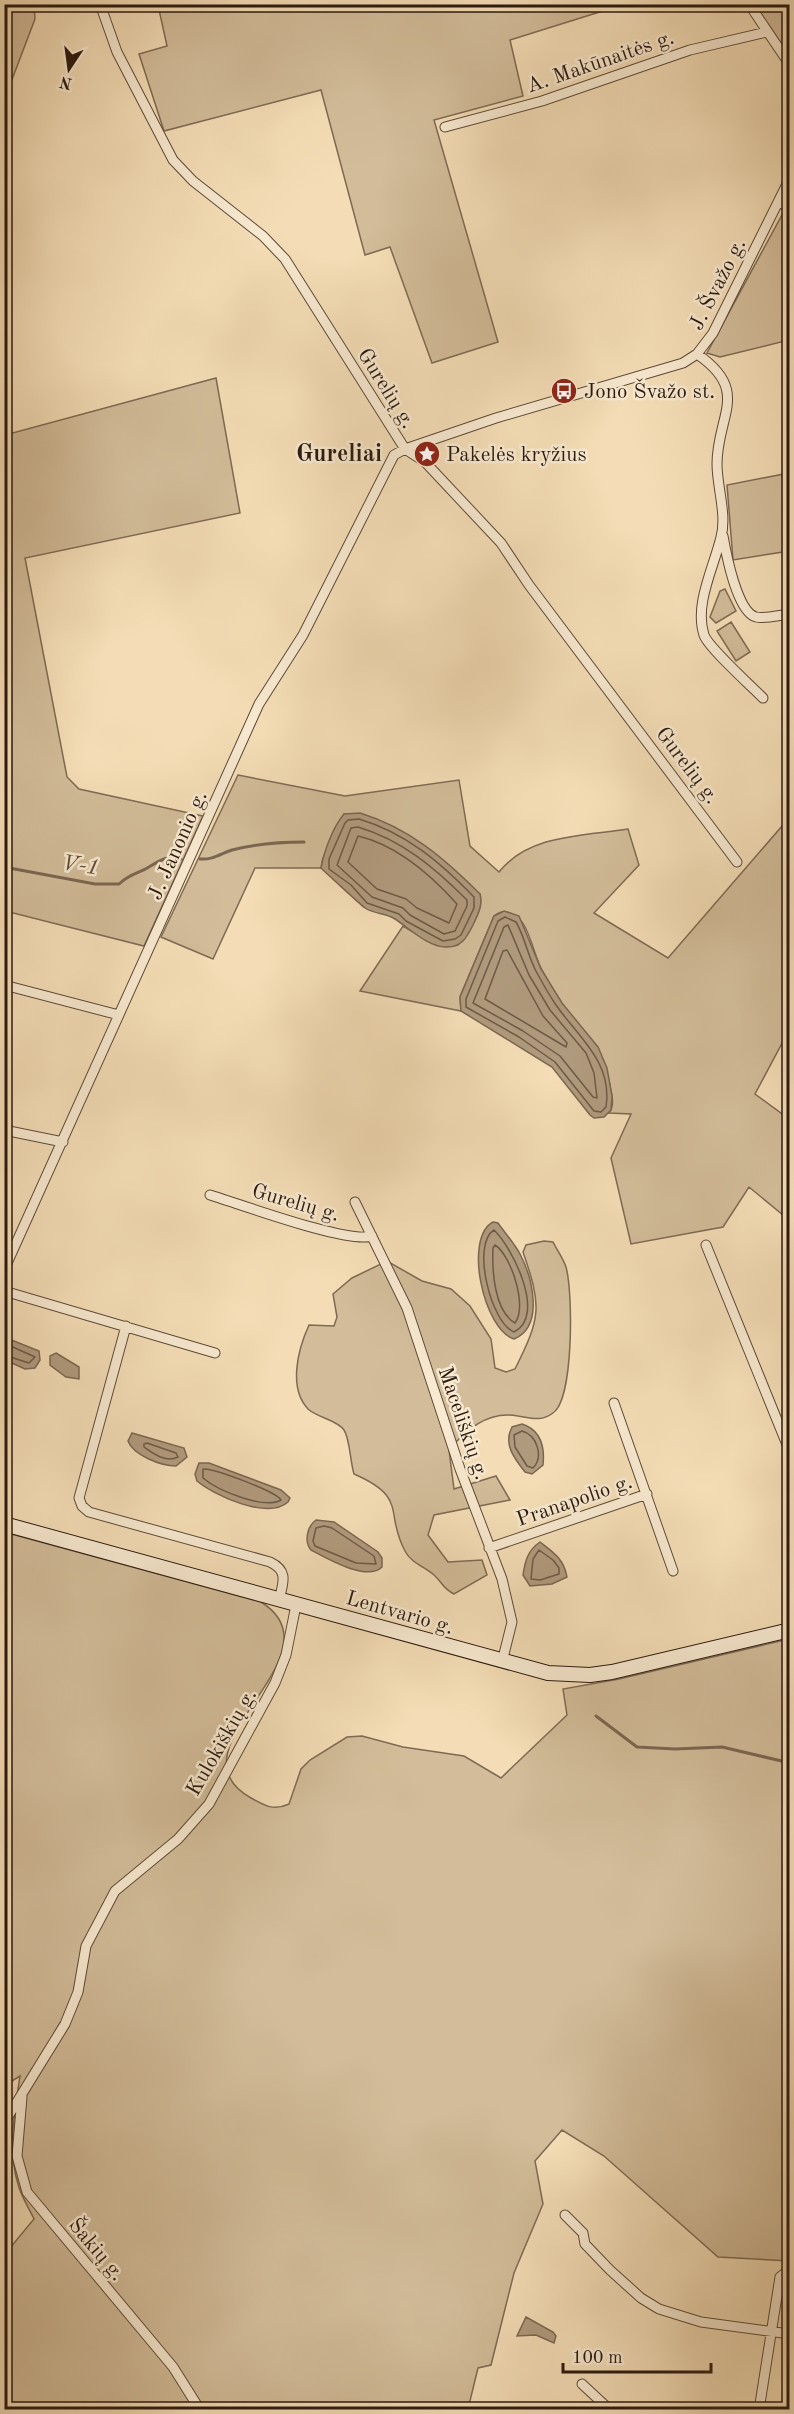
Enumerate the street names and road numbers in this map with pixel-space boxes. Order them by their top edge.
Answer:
street label: A. Makūnaitės g. [524,27,677,98]
street label: J. Švažo g. [683,234,750,334]
street label: Gurelių g. [353,345,419,433]
street label: Gurelių g. [651,724,722,808]
street label: J. Janonio g. [145,788,212,903]
street label: Gurelių g. [249,1181,342,1226]
street label: Maceliškių g. [433,1364,492,1483]
street label: Pranapolio g. [514,1472,635,1531]
street label: Lentvario g. [343,1588,456,1639]
street label: Kulokiškių g. [183,1686,261,1800]
street label: Šakių g. [64,2212,131,2285]

